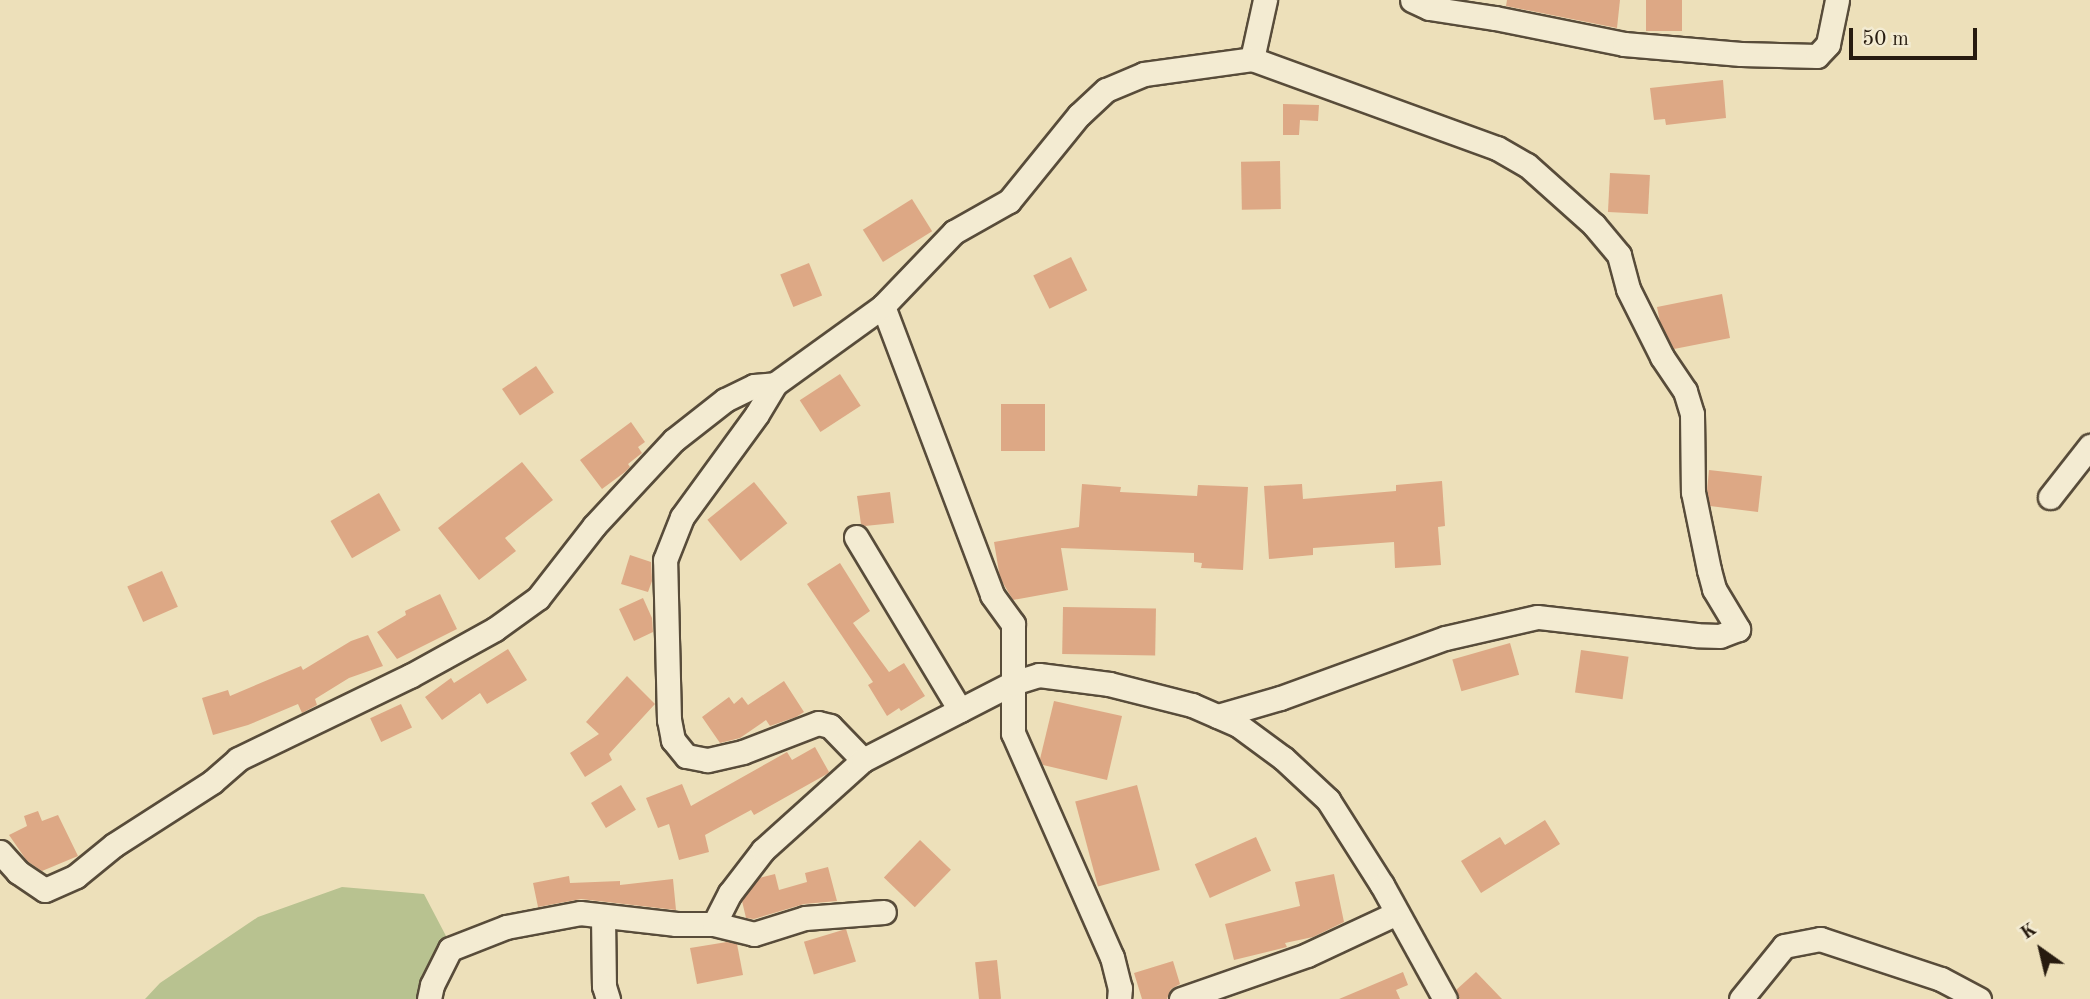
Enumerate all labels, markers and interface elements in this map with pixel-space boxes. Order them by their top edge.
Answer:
scale bar [1852,14,1980,58]
text: 50 m [1862,29,1909,50]
north arrow [2006,915,2076,985]
text: K [2018,920,2040,944]

